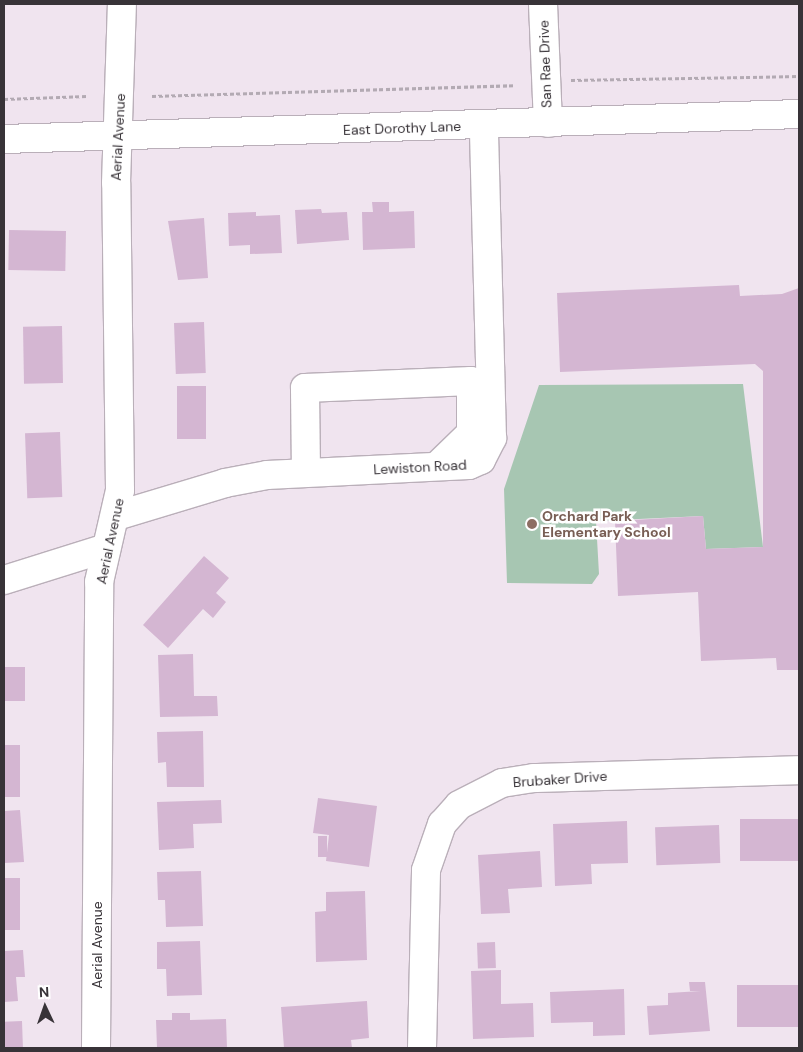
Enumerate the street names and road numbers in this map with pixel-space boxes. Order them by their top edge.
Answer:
street label: San Rae Drive [535,20,555,108]
street label: Aerial Avenue [107,93,129,181]
street label: East Dorothy Lane [343,118,461,138]
street label: Lewiston Road [373,456,467,478]
street label: Aerial Avenue [93,496,127,586]
street label: Brubaker Drive [512,767,608,791]
street label: Aerial Avenue [89,901,105,989]

